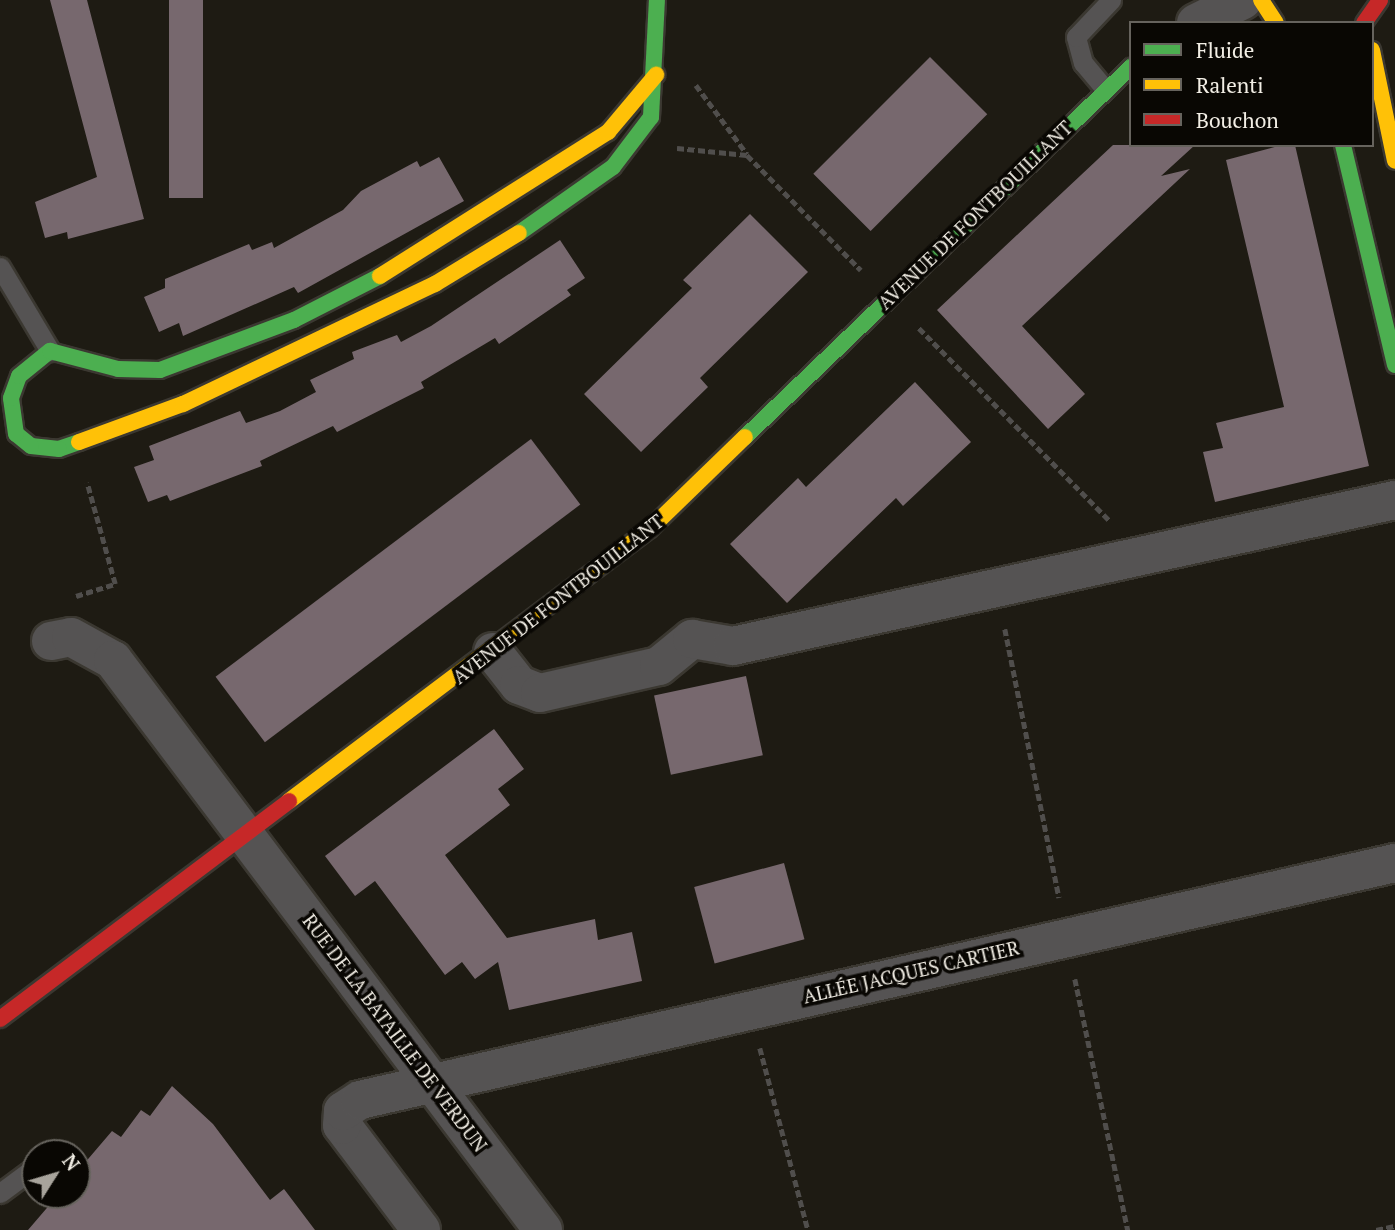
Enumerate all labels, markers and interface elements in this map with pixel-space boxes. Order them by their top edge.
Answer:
legend [1129,21,1374,147]
text: Fluide [1196,36,1254,64]
text: Ralenti [1196,71,1263,99]
text: Bouchon [1196,106,1279,134]
street label: AVENUE DE FONTBOUILLANT [873,116,1077,314]
street label: AVENUE DE FONTBOUILLANT [448,510,668,688]
street label: RUE DE LA BATAILLE DE VERDUN [298,909,492,1157]
street label: ALLÉE JACQUES CARTIER [801,936,1021,1008]
north arrow [21,1139,91,1209]
text: N [57,1149,86,1176]

